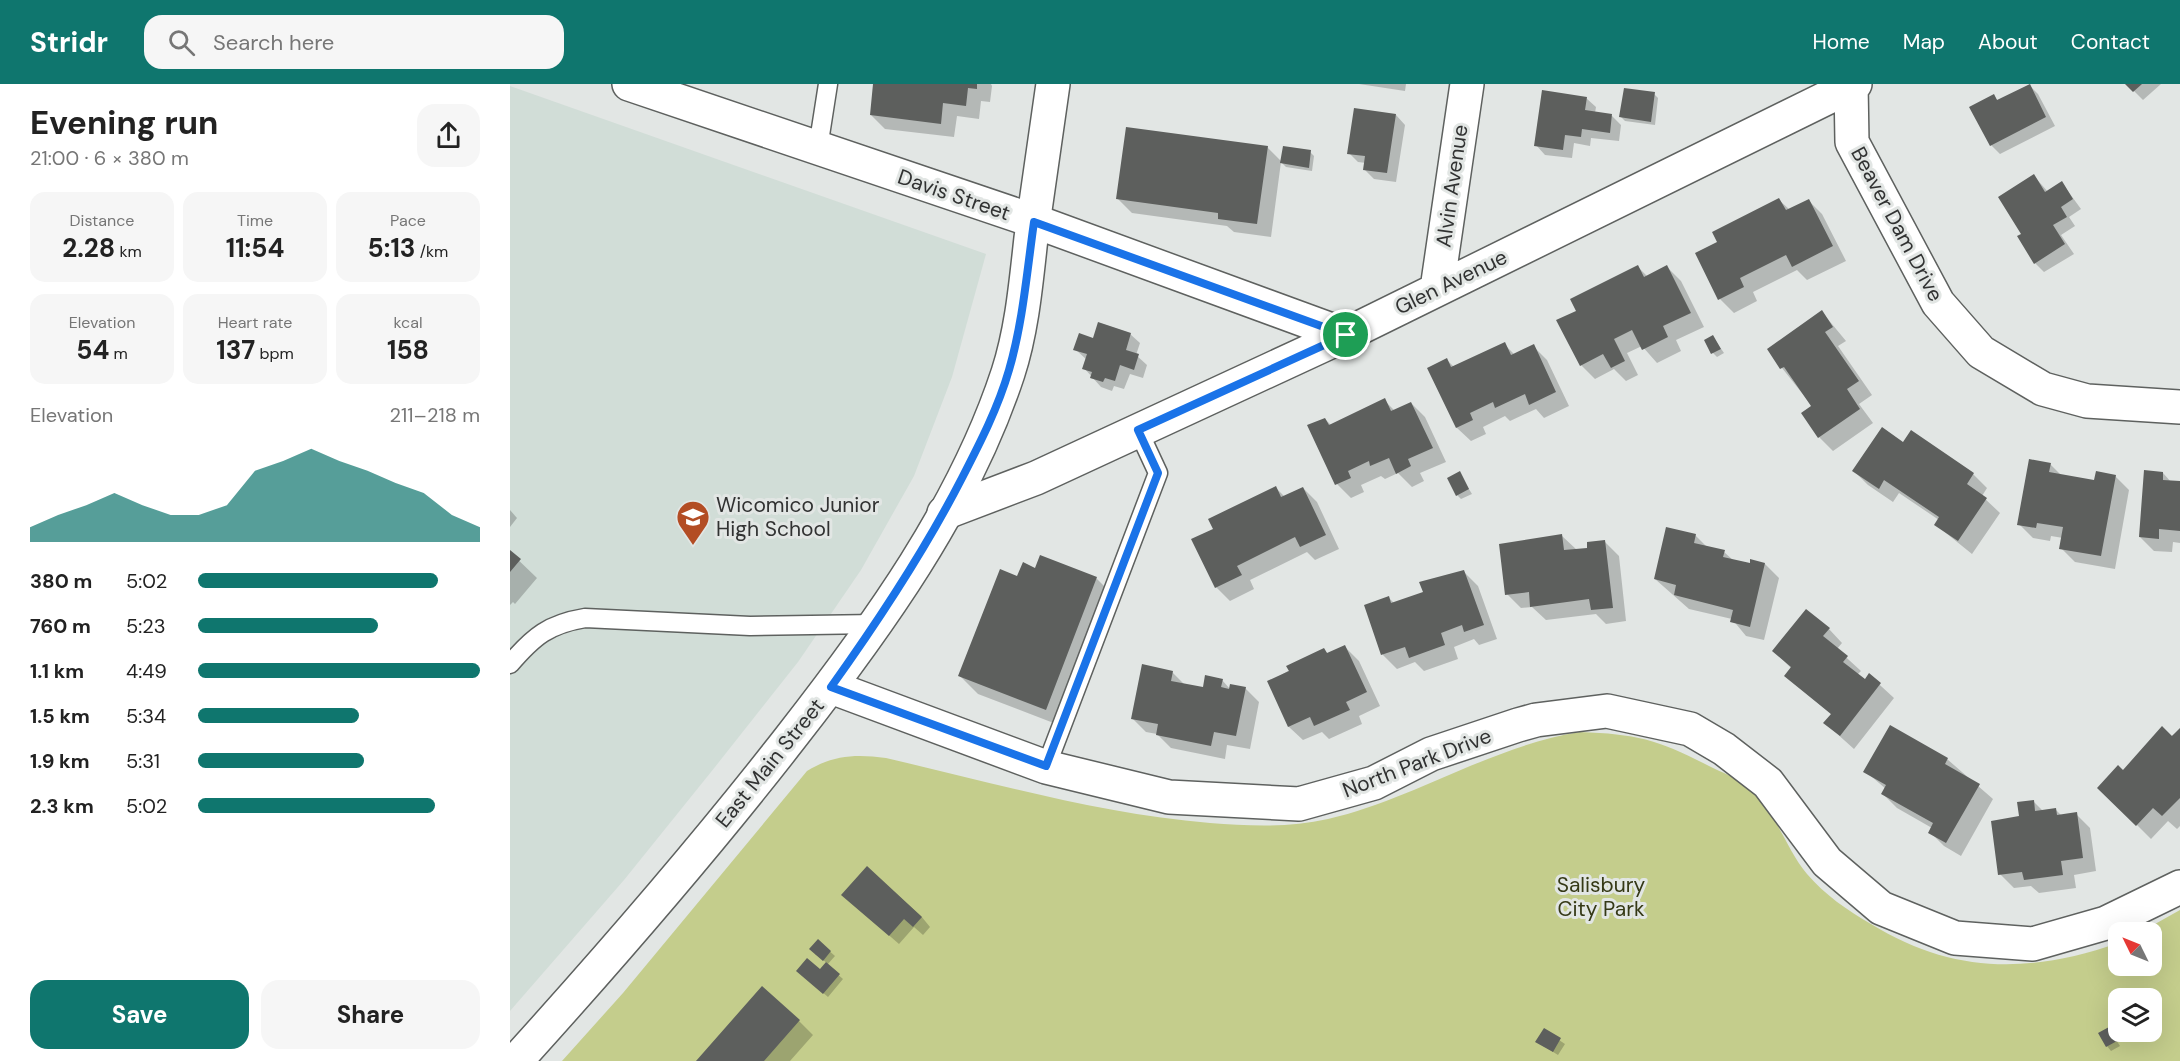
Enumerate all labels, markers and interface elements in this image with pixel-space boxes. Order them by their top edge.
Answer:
search box [144,15,564,69]
text: Stridr [30,24,108,61]
icon: search [165,26,198,59]
text: Search here [213,28,334,57]
text: Home [1812,28,1870,56]
text: Map [1903,28,1945,56]
text: About [1978,28,2038,56]
text: Contact [2071,28,2150,56]
text: Evening run [30,101,218,144]
button: share [417,104,480,167]
street label: Alvin Avenue [1430,123,1474,249]
street label: Beaver Dam Drive [1844,142,1950,306]
text: 21:00 · 6 × 380 m [30,145,189,171]
street label: Davis Street [894,163,1014,227]
text: Distance [70,210,134,231]
text: Time [237,210,273,231]
text: Pace [390,210,426,231]
text: 2.28 [62,231,115,265]
text: 11:54 [226,231,284,265]
text: 5:13 [368,231,416,265]
text: km [115,241,142,262]
text: /km [416,241,448,262]
street label: Glen Avenue [1390,243,1512,321]
pin [1320,309,1371,360]
text: Elevation [69,312,135,333]
text: Heart rate [218,312,292,333]
text: kcal [394,312,422,333]
icon: arrive [1329,318,1362,351]
text: 54 [76,333,109,367]
text: 137 [216,333,255,367]
text: 158 [387,333,429,367]
text: m [109,343,128,364]
text: bpm [255,343,294,364]
text: Elevation [30,402,113,428]
text: 211–218 m [390,402,480,428]
place label: Wicomico Junior High School [716,491,880,543]
school or university icon: Wicomico Junior High School [675,499,711,546]
text: 380 m [30,568,92,594]
text: 5:02 [126,568,167,594]
text: 760 m [30,613,91,639]
text: 5:23 [126,613,166,639]
text: 1.1 km [30,658,84,684]
text: 4:49 [126,658,167,684]
street label: East Main Street [709,693,831,833]
text: 1.5 km [30,703,90,729]
text: 5:34 [126,703,166,729]
street label: North Park Drive [1338,722,1496,804]
text: 1.9 km [30,748,90,774]
text: 5:31 [126,748,160,774]
text: 2.3 km [30,793,94,819]
text: 5:02 [126,793,167,819]
park label: Salisbury City Park [1557,871,1646,923]
north arrow [2108,922,2162,976]
map controls [2108,922,2162,1042]
button: Save [30,980,249,1049]
button: Share [261,980,480,1049]
button: layers [2108,988,2162,1042]

